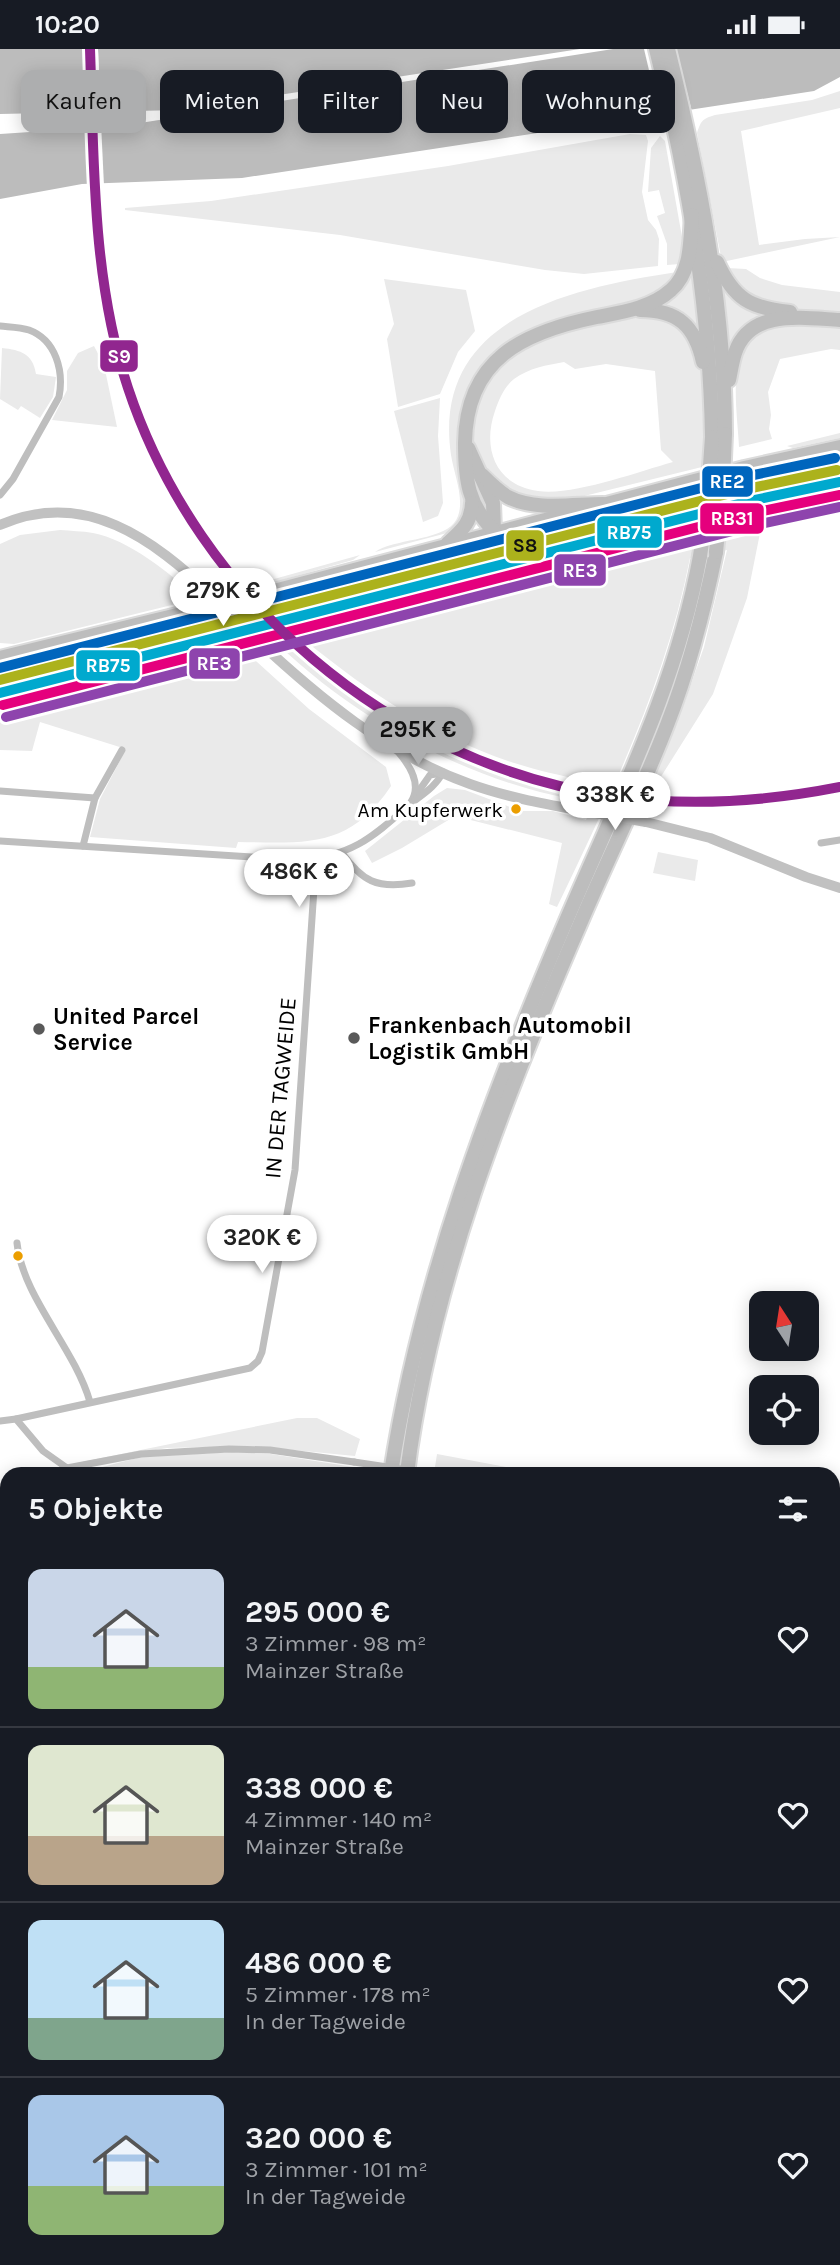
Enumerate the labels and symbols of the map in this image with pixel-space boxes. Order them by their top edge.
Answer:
line badge: S9 [99,339,139,373]
text: S9 [107,346,131,368]
line badge: RE2 [701,465,754,498]
text: RE2 [710,471,744,493]
line badge: RB31 [699,502,765,535]
text: RB31 [710,508,754,530]
line badge: RB75 [596,515,663,549]
text: RB75 [606,522,652,544]
line badge: S8 [505,529,545,562]
text: S8 [513,535,537,557]
line badge: RE3 [553,553,607,587]
text: RE3 [562,560,598,582]
pin: 279K € [166,569,280,628]
line badge: RE3 [188,647,241,680]
line badge: RB75 [75,649,141,682]
text: RE3 [196,653,232,675]
text: RB75 [85,655,131,677]
pin: 295K € [361,707,475,767]
pin: 338K € [558,773,672,832]
place label: Am Kupferwerk [358,798,503,822]
marker: Am Kupferwerk [509,802,523,816]
pin: 486K € [242,849,356,909]
street label: IN DER TAGWEIDE [259,996,302,1180]
place label: United Parcel Service [53,1003,199,1056]
place label: Frankenbach Automobil Logistik GmbH [368,1012,632,1065]
marker: United Parcel Service [31,1021,47,1037]
marker: Frankenbach Automobil Logistik GmbH [346,1030,362,1046]
pin: 320K € [205,1215,319,1275]
unlabelled marker [11,1249,25,1263]
north arrow [749,1291,819,1361]

